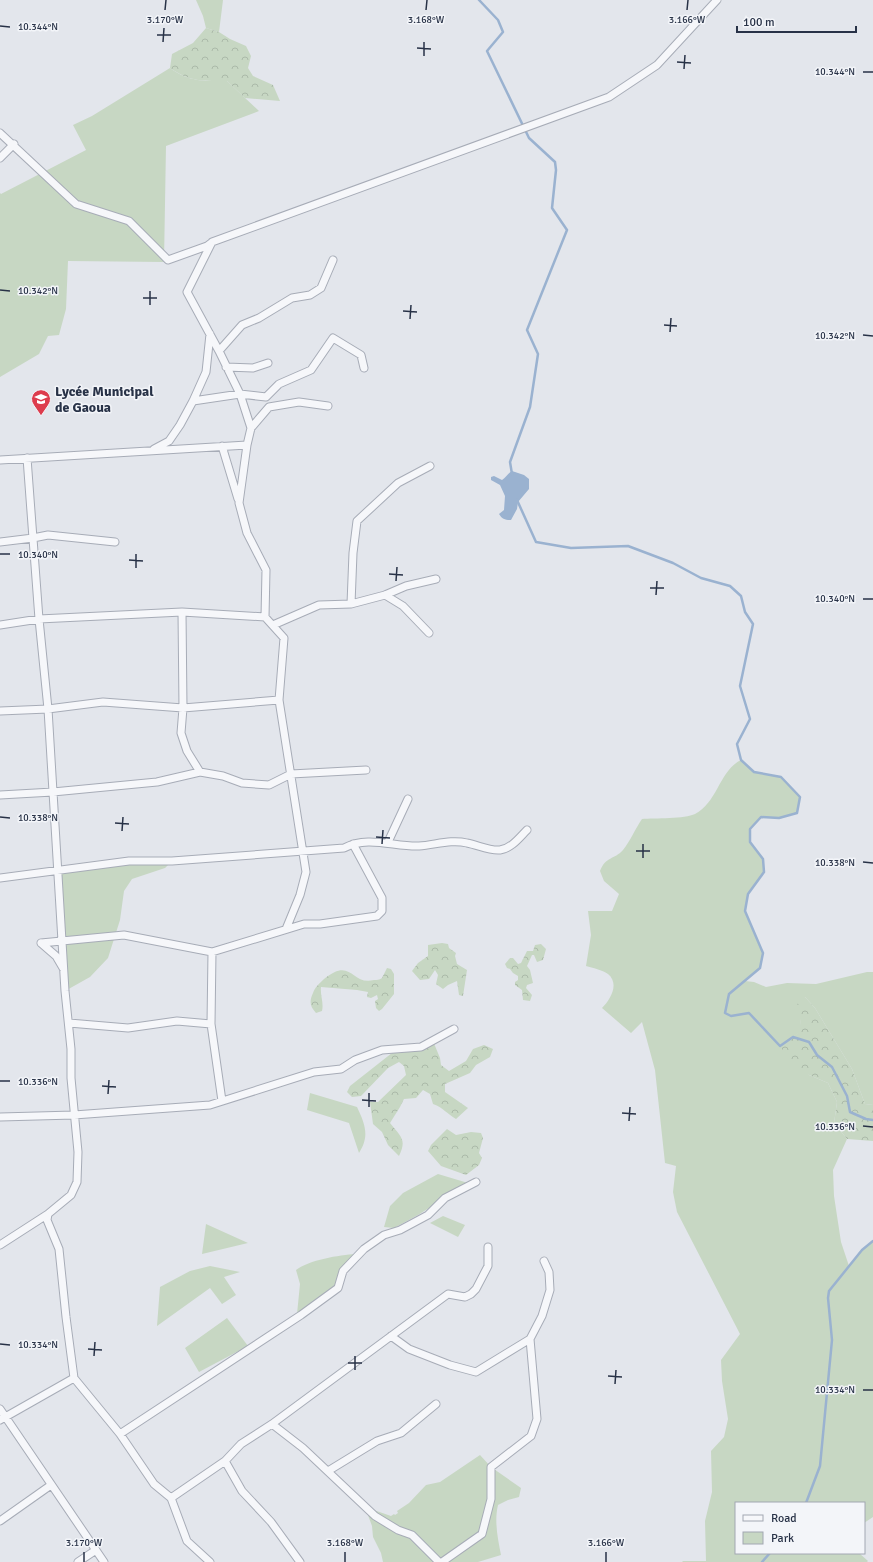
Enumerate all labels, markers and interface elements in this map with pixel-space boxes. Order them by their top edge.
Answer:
scale bar [737,8,856,34]
text: 3.170°W [147,14,184,26]
text: 3.168°W [408,14,445,26]
text: 3.166°W [669,14,706,26]
text: 100 m [743,15,775,30]
text: 10.344°N [18,21,58,33]
text: 10.344°N [815,66,855,78]
text: 10.342°N [18,285,58,297]
text: 10.342°N [815,330,855,342]
place label: Lycée Municipal de Gaoua [55,383,154,416]
school or university icon: Lycée Municipal de Gaoua [30,388,52,416]
text: 10.340°N [18,549,58,561]
text: 10.340°N [815,593,855,605]
text: 10.338°N [18,812,58,824]
text: 10.338°N [815,857,855,869]
text: 10.336°N [18,1076,58,1088]
text: 10.336°N [815,1121,855,1133]
text: 10.334°N [18,1339,58,1351]
text: 10.334°N [815,1384,855,1396]
legend [735,1502,865,1554]
text: Road [771,1511,797,1526]
text: Park [771,1531,794,1546]
text: 3.170°W [66,1537,103,1549]
text: 3.168°W [327,1537,364,1549]
text: 3.166°W [588,1537,625,1549]

